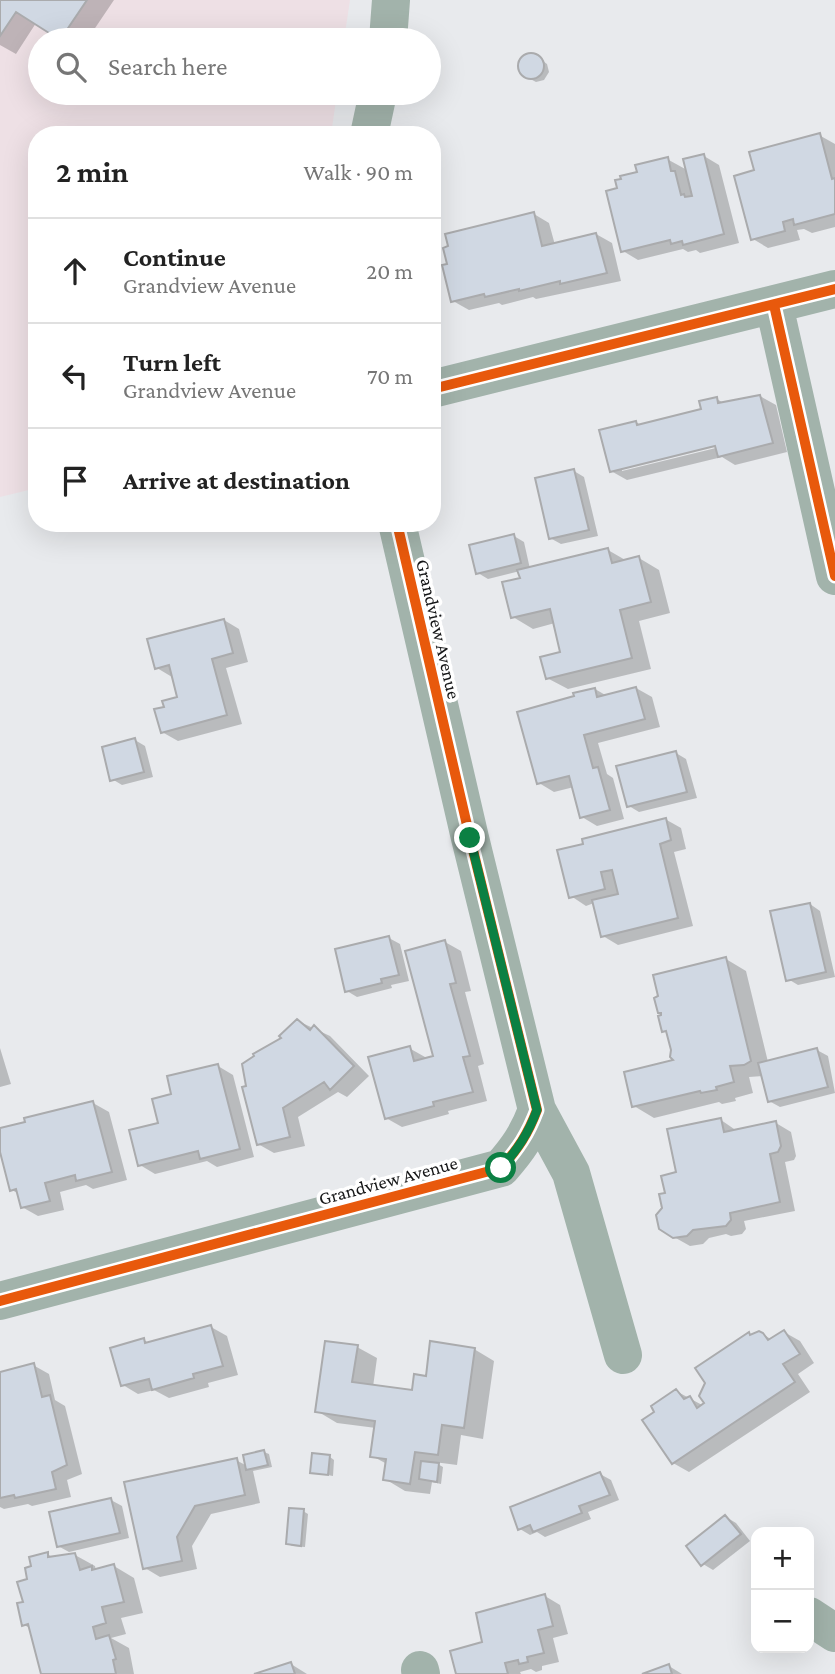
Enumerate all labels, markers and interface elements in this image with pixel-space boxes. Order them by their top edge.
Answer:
search box [28,28,441,105]
icon: search [52,48,90,86]
text: Search here [108,52,227,81]
text: 2 min [56,155,128,188]
text: Walk · 90 m [304,159,413,185]
text: Continue [123,243,226,272]
icon: ahead [56,252,94,290]
text: 20 m [366,258,413,284]
text: Grandview Avenue [123,272,296,298]
text: Turn left [123,348,221,377]
icon: left [56,357,94,395]
text: 70 m [367,363,413,389]
text: Grandview Avenue [123,377,296,403]
icon: arrive [56,462,94,500]
text: Arrive at destination [123,466,350,495]
street label: Grandview Avenue [412,557,465,701]
route end [454,822,485,853]
street label: Grandview Avenue [316,1152,460,1209]
route start [485,1152,516,1183]
map controls [751,1527,814,1653]
button: + [751,1527,814,1590]
button: − [751,1590,814,1653]

